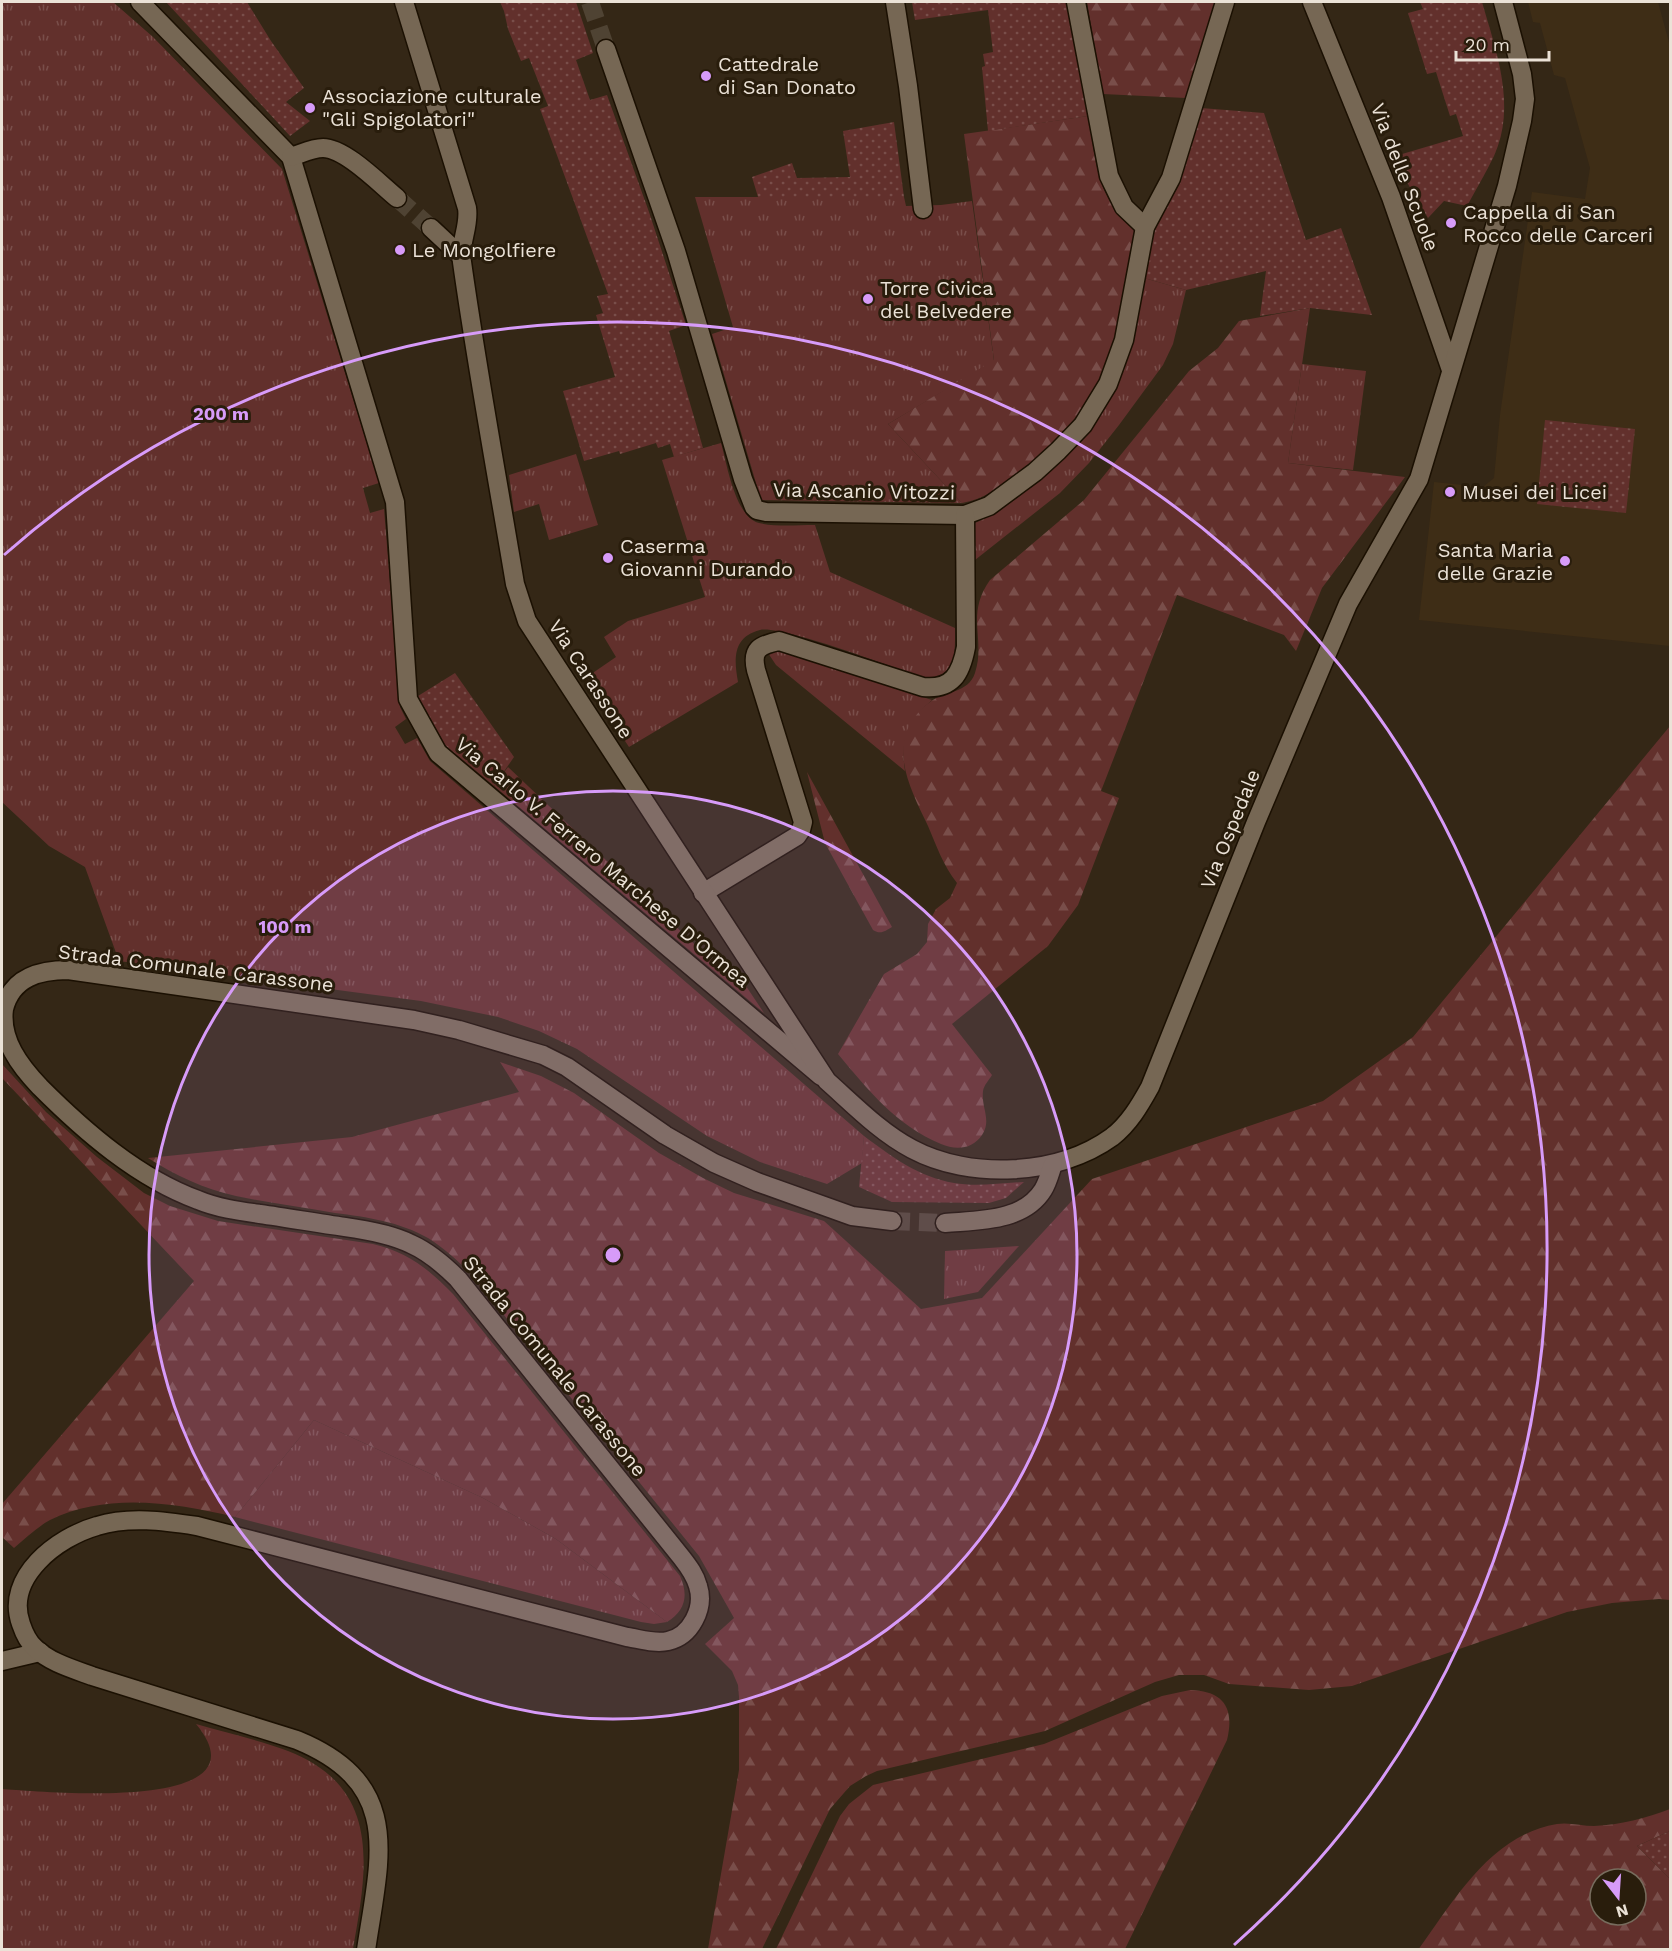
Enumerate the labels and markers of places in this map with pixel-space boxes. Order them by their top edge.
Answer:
place label: Cattedrale di San Donato [718,52,856,99]
marker: Cattedrale di San Donato [699,69,713,83]
place label: Associazione culturale "Gli Spigolatori" [322,84,542,131]
marker: Associazione culturale "Gli Spigolatori" [303,101,317,115]
place label: Cappella di San Rocco delle Carceri [1463,200,1653,247]
marker: Cappella di San Rocco delle Carceri [1444,216,1458,230]
place label: Le Mongolfiere [412,238,556,262]
marker: Le Mongolfiere [393,243,407,257]
place label: Torre Civica del Belvedere [880,276,1012,323]
marker: Torre Civica del Belvedere [861,292,875,306]
place label: Musei dei Licei [1462,480,1607,504]
marker: Musei dei Licei [1443,485,1457,499]
place label: Caserma Giovanni Durando [620,534,793,581]
place label: Santa Maria delle Grazie [1437,538,1553,585]
marker: Caserma Giovanni Durando [601,551,615,565]
marker: Santa Maria delle Grazie [1558,554,1572,568]
centre of rings [603,1245,623,1265]

